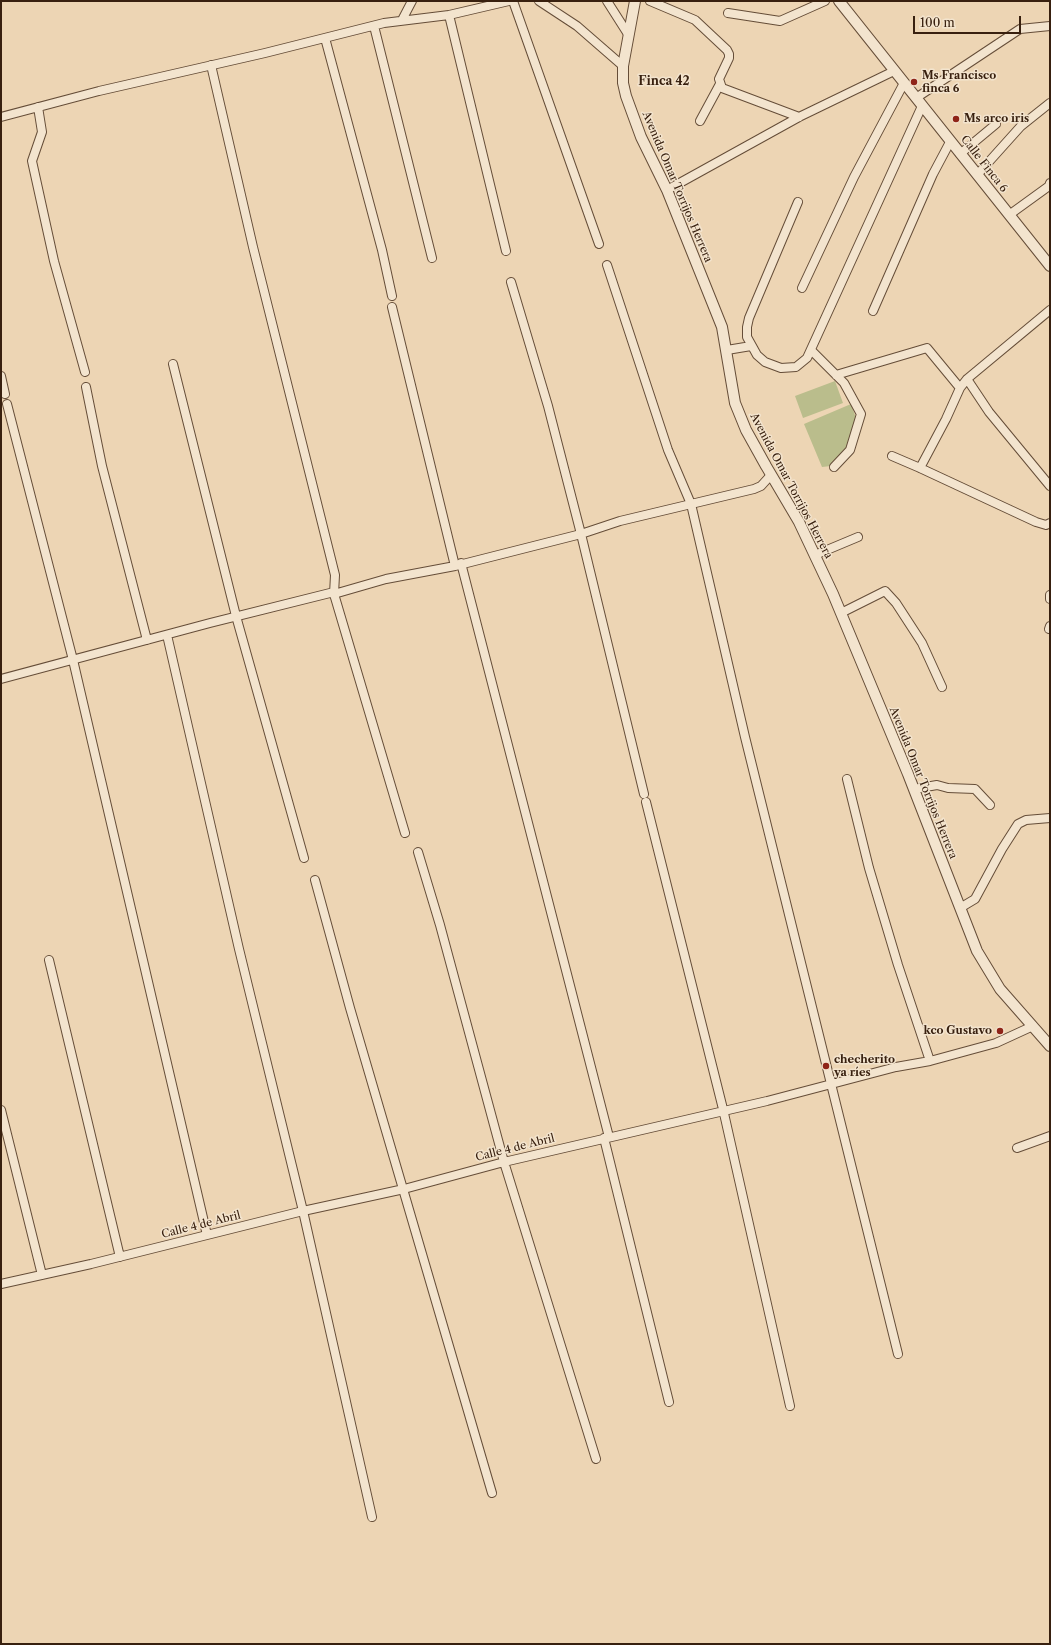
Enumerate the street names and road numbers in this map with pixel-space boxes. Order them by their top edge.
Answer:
street label: Avenida Omar Torrijos Herrera [639,109,715,265]
street label: Calle Finca 6 [958,133,1010,195]
street label: Avenida Omar Torrijos Herrera [747,411,835,561]
street label: Avenida Omar Torrijos Herrera [886,705,960,861]
street label: Calle 4 de Abril [474,1132,556,1164]
street label: Calle 4 de Abril [160,1209,242,1241]

